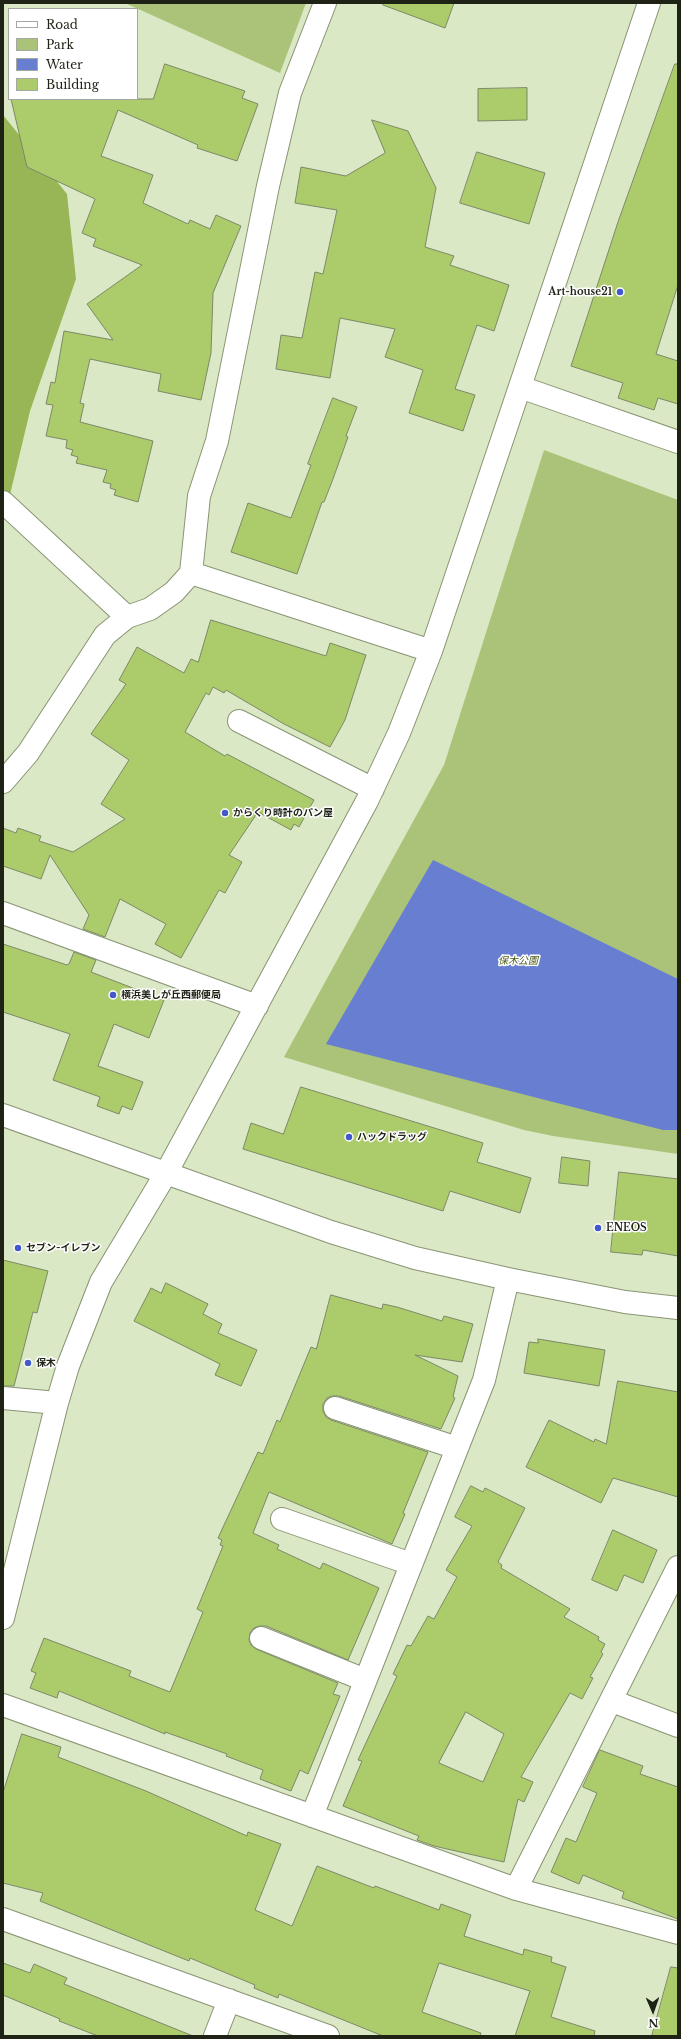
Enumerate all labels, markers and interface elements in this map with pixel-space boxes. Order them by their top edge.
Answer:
legend [8,8,138,100]
text: Road [46,17,78,32]
text: Park [46,37,74,52]
text: Water [46,57,83,72]
text: Building [46,77,99,92]
place label: Art-house21 [548,286,612,298]
marker: Art-house21 [615,287,625,297]
place label: からくり時計のパン屋 [233,807,333,819]
marker: からくり時計のパン屋 [220,808,230,818]
park label: 保木公園 [498,955,538,967]
place label: 横浜美しが丘西郵便局 [121,989,221,1001]
marker: 横浜美しが丘西郵便局 [108,990,118,1000]
place label: ハックドラッグ [357,1131,427,1143]
marker: ハックドラッグ [344,1132,354,1142]
place label: ENEOS [606,1222,647,1234]
marker: ENEOS [593,1223,603,1233]
place label: セブン-イレブン [26,1242,101,1254]
marker: セブン-イレブン [13,1243,23,1253]
place label: 保木 [36,1357,56,1369]
marker: 保木 [23,1358,33,1368]
north arrow [633,1991,673,2031]
text: N [648,2016,659,2030]

